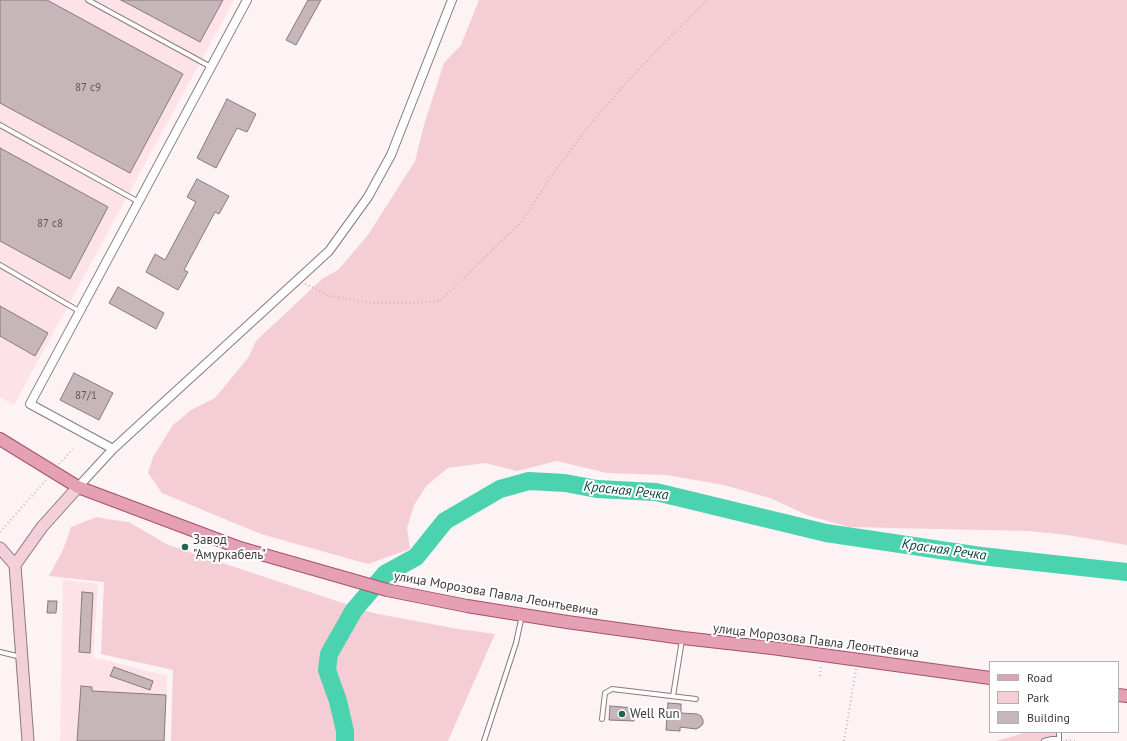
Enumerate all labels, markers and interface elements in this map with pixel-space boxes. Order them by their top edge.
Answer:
house number: 87 с9 [75,81,101,95]
house number: 87 с8 [37,217,63,231]
house number: 87/1 [75,389,97,403]
water label: Красная Речка [583,478,669,504]
place label: Завод "Амуркабель" [193,532,266,563]
water label: Красная Речка [901,536,987,564]
marker: Завод "Амуркабель" [180,542,190,552]
street label: улица Морозова Павла Леонтьевича [392,568,600,620]
street label: улица Морозова Павла Леонтьевича [712,621,920,661]
legend [989,661,1119,733]
text: Road [1027,670,1052,685]
text: Park [1027,690,1049,705]
place label: Well Run [630,706,680,722]
marker: Well Run [617,709,627,719]
text: Building [1027,710,1070,725]

